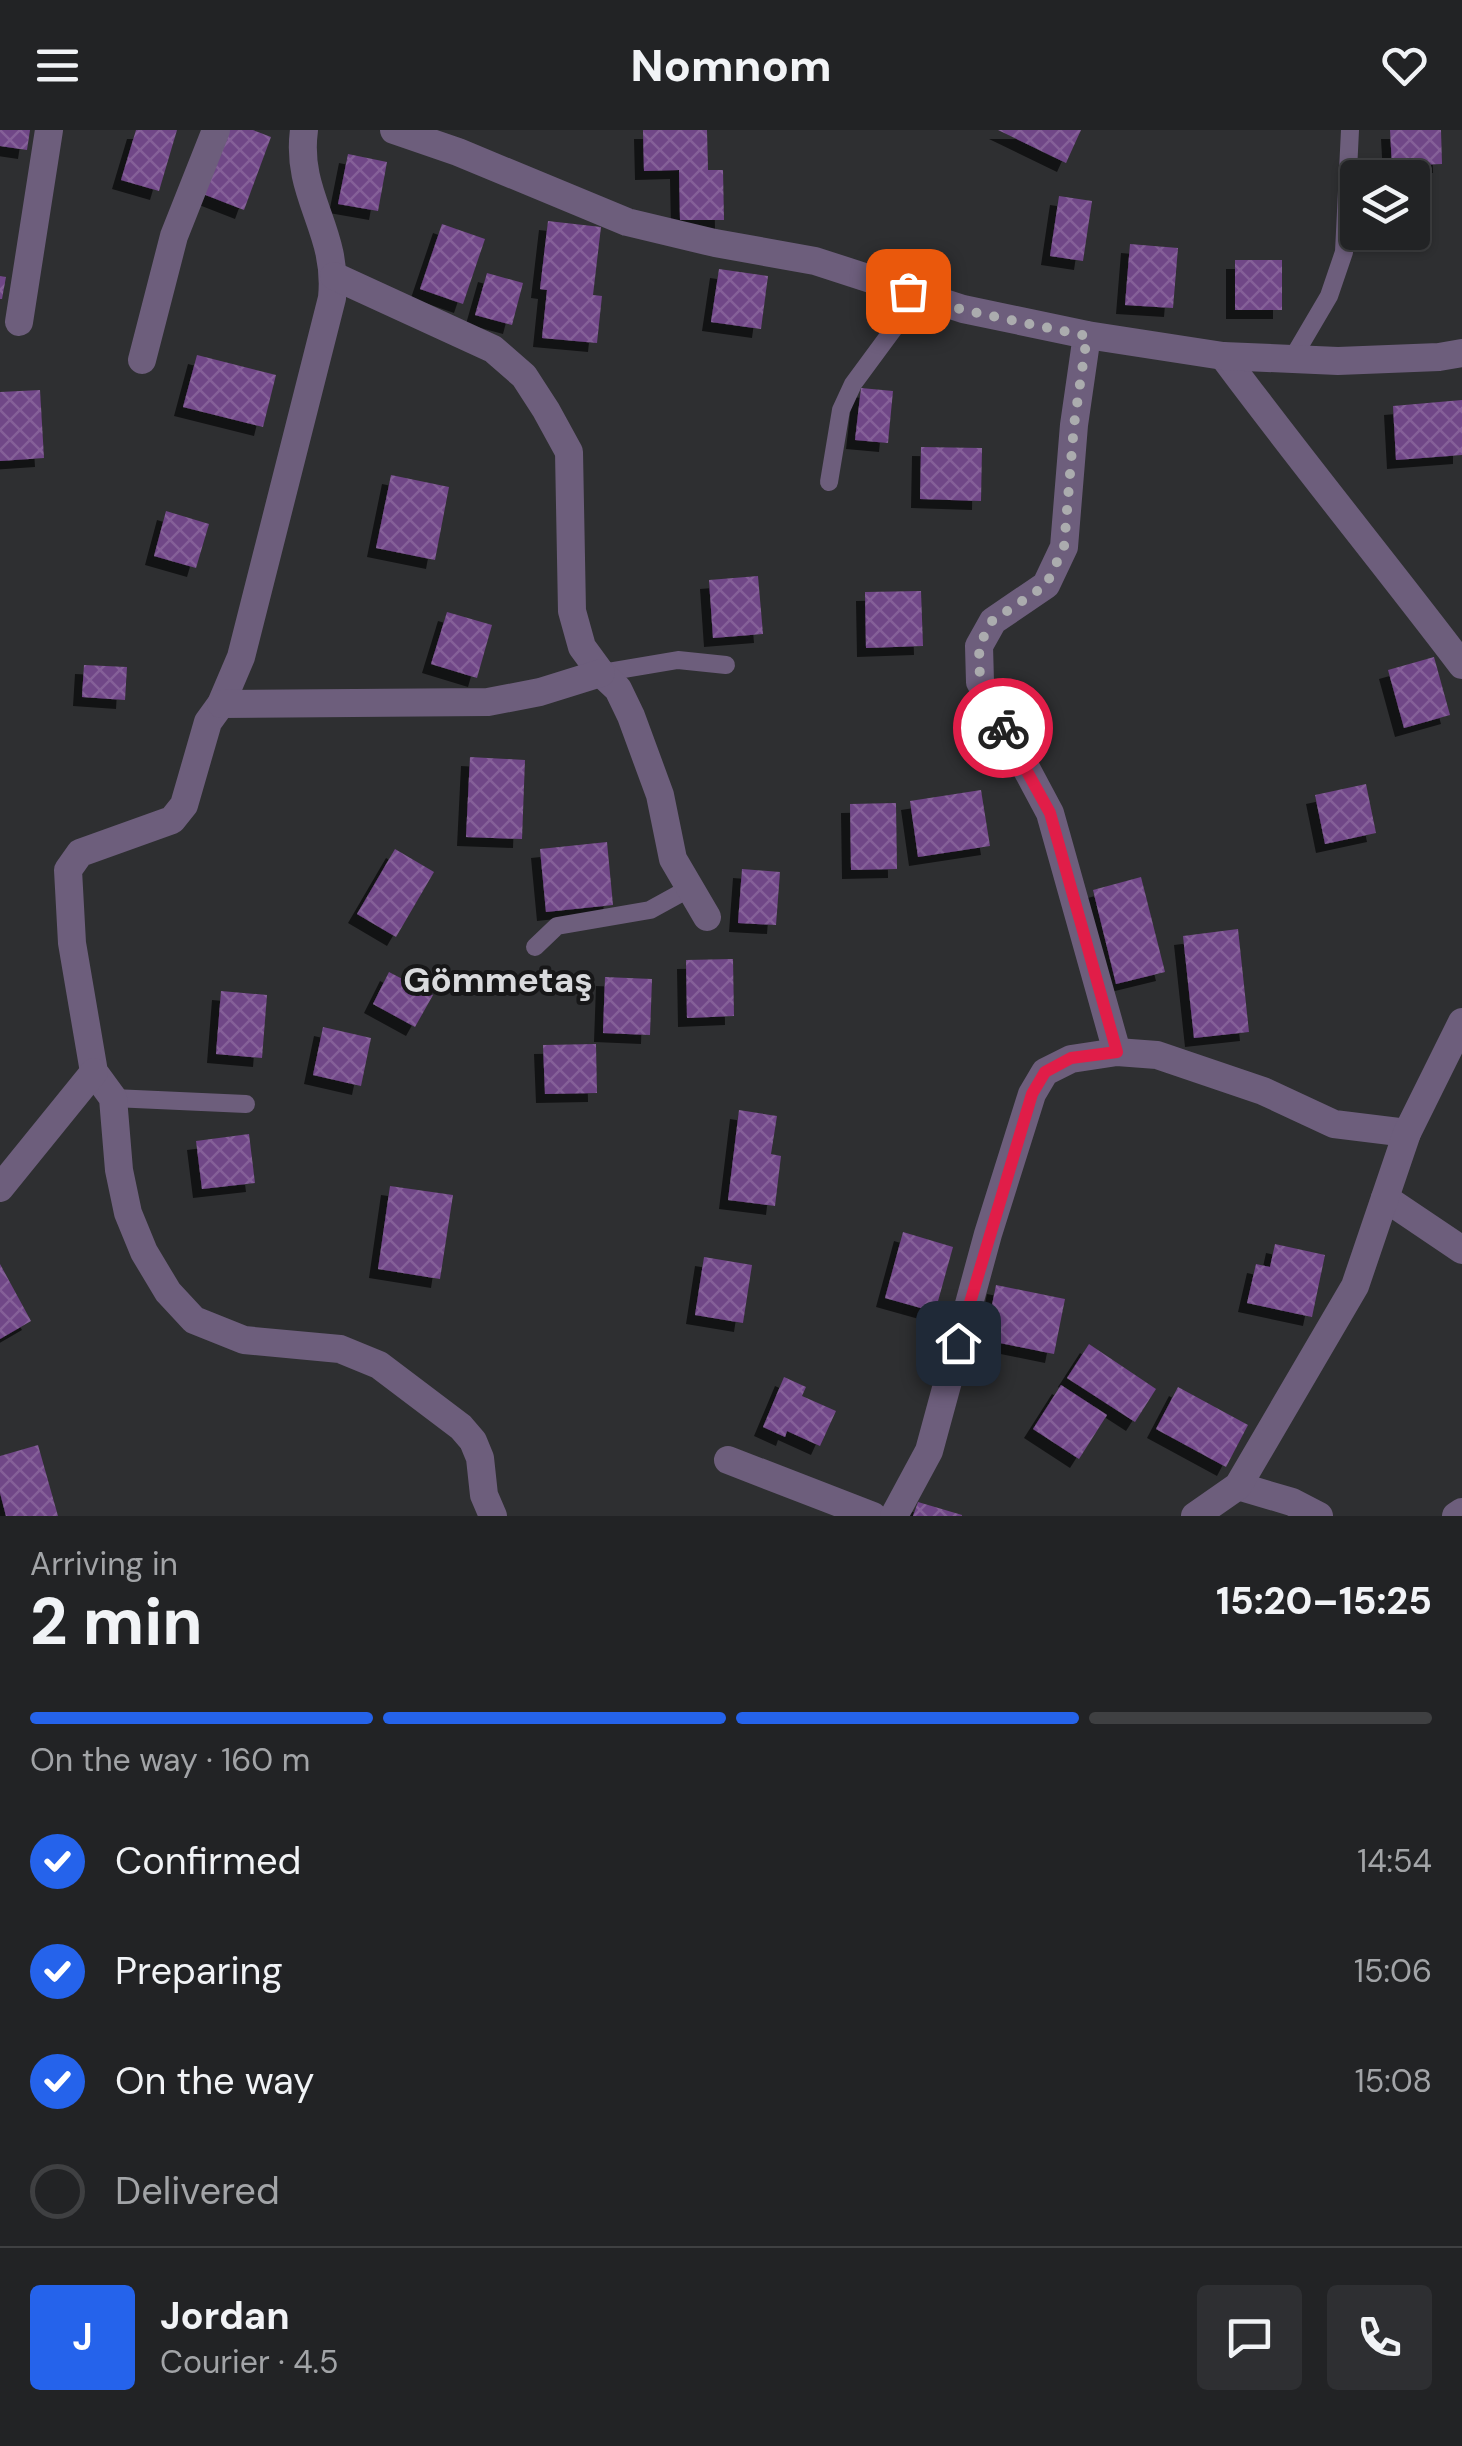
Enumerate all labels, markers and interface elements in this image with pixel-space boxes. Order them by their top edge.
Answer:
text: Nomnom [630,36,832,95]
icon: menu [30,38,85,93]
icon: heart [1377,38,1432,93]
map controls [1340,160,1430,250]
button: layers [1340,160,1430,250]
pin [866,249,951,334]
icon: bag [881,264,936,319]
courier [953,678,1053,778]
icon: bike [976,701,1031,756]
district label: Gömmetaş [403,957,593,1003]
pin [916,1301,1001,1386]
icon: home [931,1316,986,1371]
text: Arriving in [30,1543,178,1585]
text: 15:20–15:25 [1216,1576,1432,1626]
text: 2 min [30,1580,203,1664]
text: On the way · 160 m [30,1739,310,1781]
icon: check [30,1834,85,1889]
text: Confirmed [115,1836,301,1886]
text: 14:54 [1357,1840,1432,1882]
icon: check [30,1944,85,1999]
text: Preparing [115,1946,283,1996]
text: 15:06 [1354,1950,1432,1992]
icon: check [30,2054,85,2109]
text: On the way [115,2056,314,2106]
text: 15:08 [1355,2060,1432,2102]
text: Delivered [115,2166,280,2216]
button: chat [1197,2285,1302,2390]
button: phone [1327,2285,1432,2390]
text: Jordan [160,2291,290,2341]
text: J [72,2312,93,2362]
text: Courier · 4.5 [160,2341,338,2383]

